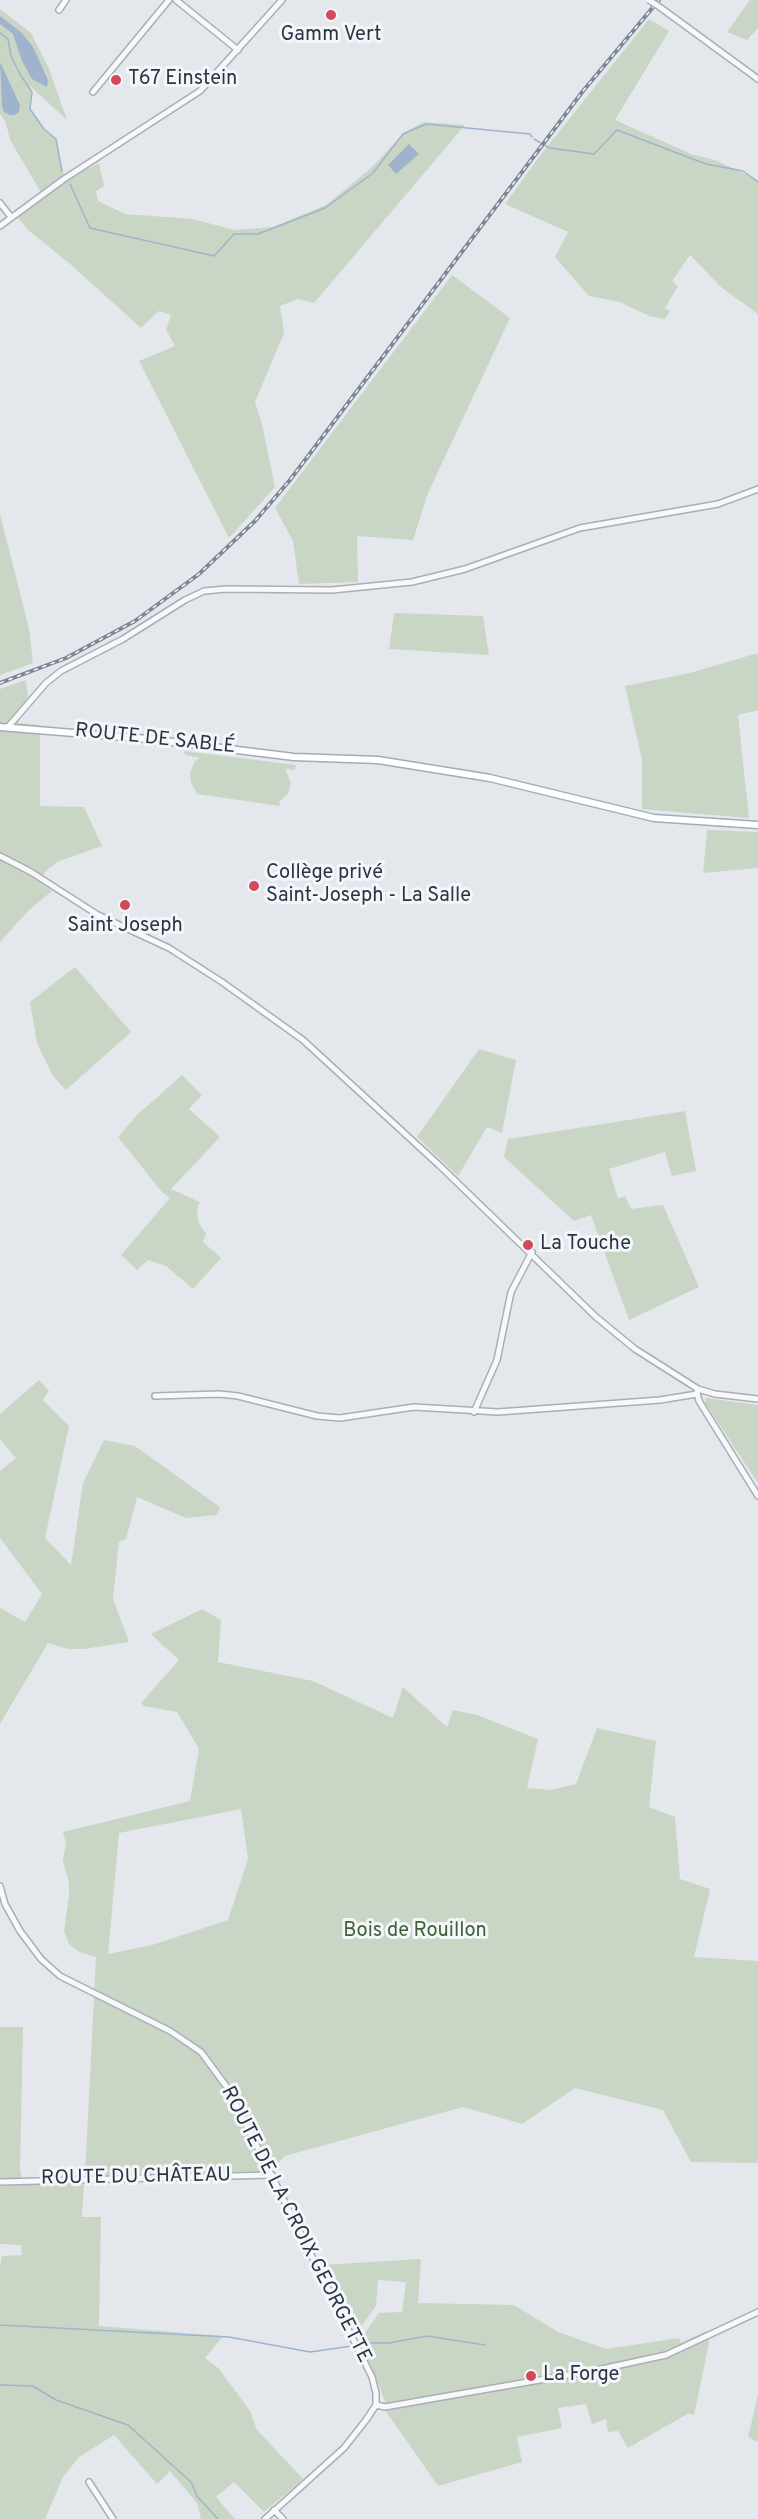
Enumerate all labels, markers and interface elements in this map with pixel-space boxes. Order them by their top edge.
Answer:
marker: Gamm Vert [324,8,338,22]
place label: Gamm Vert [280,24,382,48]
place label: T67 Einstein [128,68,237,92]
marker: T67 Einstein [109,73,123,87]
street label: ROUTE DE SABLÉ [74,720,236,760]
place label: Collège privé Saint-Joseph - La Salle [266,862,471,909]
marker: Collège privé Saint-Joseph - La Salle [247,879,261,893]
marker: Saint Joseph [118,898,132,912]
place label: Saint Joseph [67,915,183,939]
place label: La Touche [540,1233,631,1257]
marker: La Touche [521,1238,535,1252]
park label: Bois de Rouillon [343,1920,487,1944]
street label: ROUTE DE LA CROIX GEORGETTE [215,2083,375,2367]
street label: ROUTE DU CHÂTEAU [41,2164,231,2192]
place label: La Forge [543,2364,619,2388]
marker: La Forge [524,2369,538,2383]

